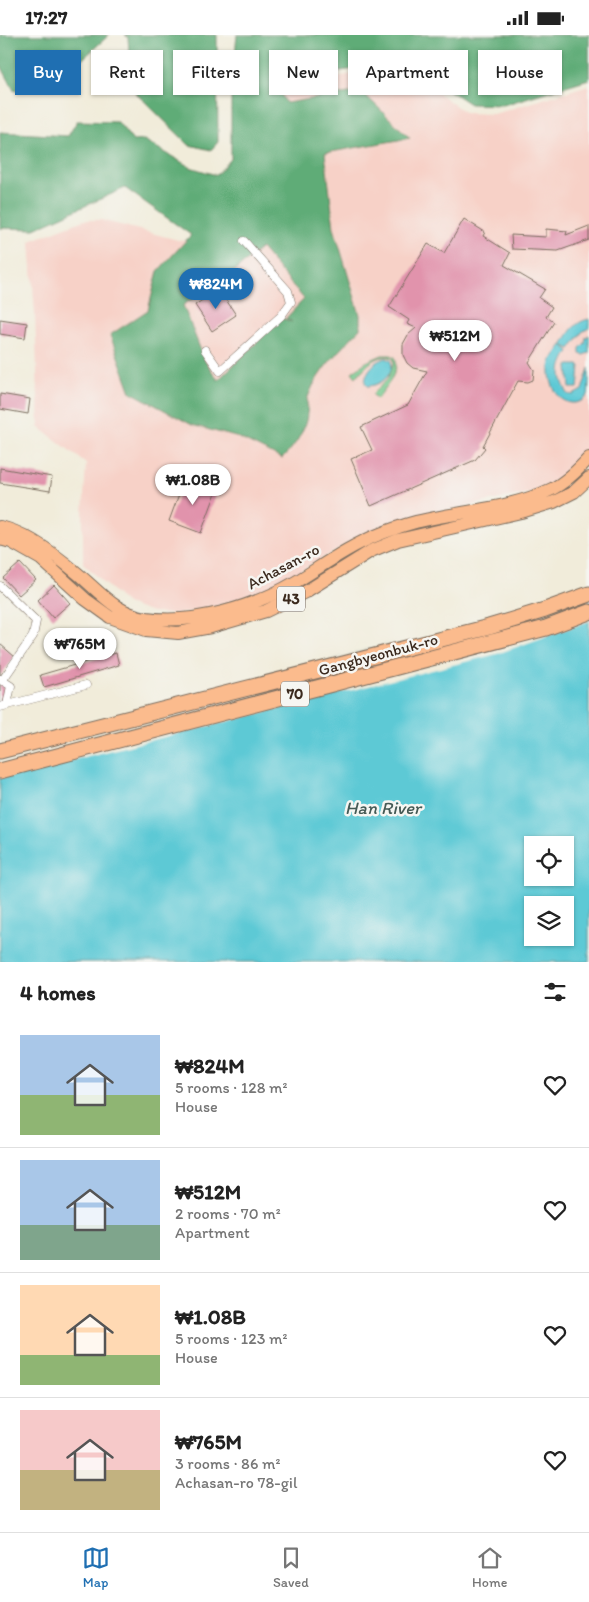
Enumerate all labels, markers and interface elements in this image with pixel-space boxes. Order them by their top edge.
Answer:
text: 17:27 [25,6,67,29]
chip: Buy [15,50,81,95]
chip: Rent [91,50,163,95]
chip: Filters [173,50,259,95]
chip: New [269,50,338,95]
chip: Apartment [348,50,468,95]
chip: House [478,50,562,95]
pin: ₩824M [181,267,251,310]
text: ₩824M [189,274,243,293]
pin: ₩512M [420,319,490,362]
text: ₩512M [430,326,480,345]
pin: ₩1.08B [152,463,234,506]
text: ₩1.08B [166,470,220,489]
street label: Achasan-ro [244,540,323,593]
road number: 43 [277,587,305,611]
pin: ₩765M [45,627,115,670]
street label: Gangbyeonbuk-ro [316,629,440,680]
text: ₩765M [54,634,106,653]
road number: 70 [281,681,309,707]
water label: Han River [345,797,423,819]
map controls [524,836,574,946]
button: locate [524,836,574,886]
button: layers [524,896,574,946]
icon: filters [541,978,569,1006]
text: 4 homes [20,980,96,1005]
text: ₩824M [175,1053,245,1078]
icon: home [60,1055,120,1115]
icon: heart [541,1071,569,1099]
text: 5 rooms · 128 m² [175,1078,287,1097]
text: House [175,1097,218,1116]
text: ₩512M [175,1179,241,1204]
icon: home [60,1180,120,1240]
icon: heart [541,1196,569,1224]
text: 2 rooms · 70 m² [175,1204,281,1223]
text: Apartment [175,1223,250,1242]
text: ₩1.08B [175,1304,246,1329]
icon: home [60,1305,120,1365]
icon: heart [541,1321,569,1349]
text: 5 rooms · 123 m² [175,1329,287,1348]
text: House [175,1348,218,1367]
text: ₩765M [175,1429,242,1454]
icon: home [60,1430,120,1490]
icon: heart [541,1446,569,1474]
text: 3 rooms · 86 m² [175,1454,280,1473]
text: Achasan-ro 78-gil [175,1473,298,1492]
tab: Map [82,1544,110,1591]
tab: Saved [273,1544,309,1591]
tab: Home [472,1544,507,1591]

